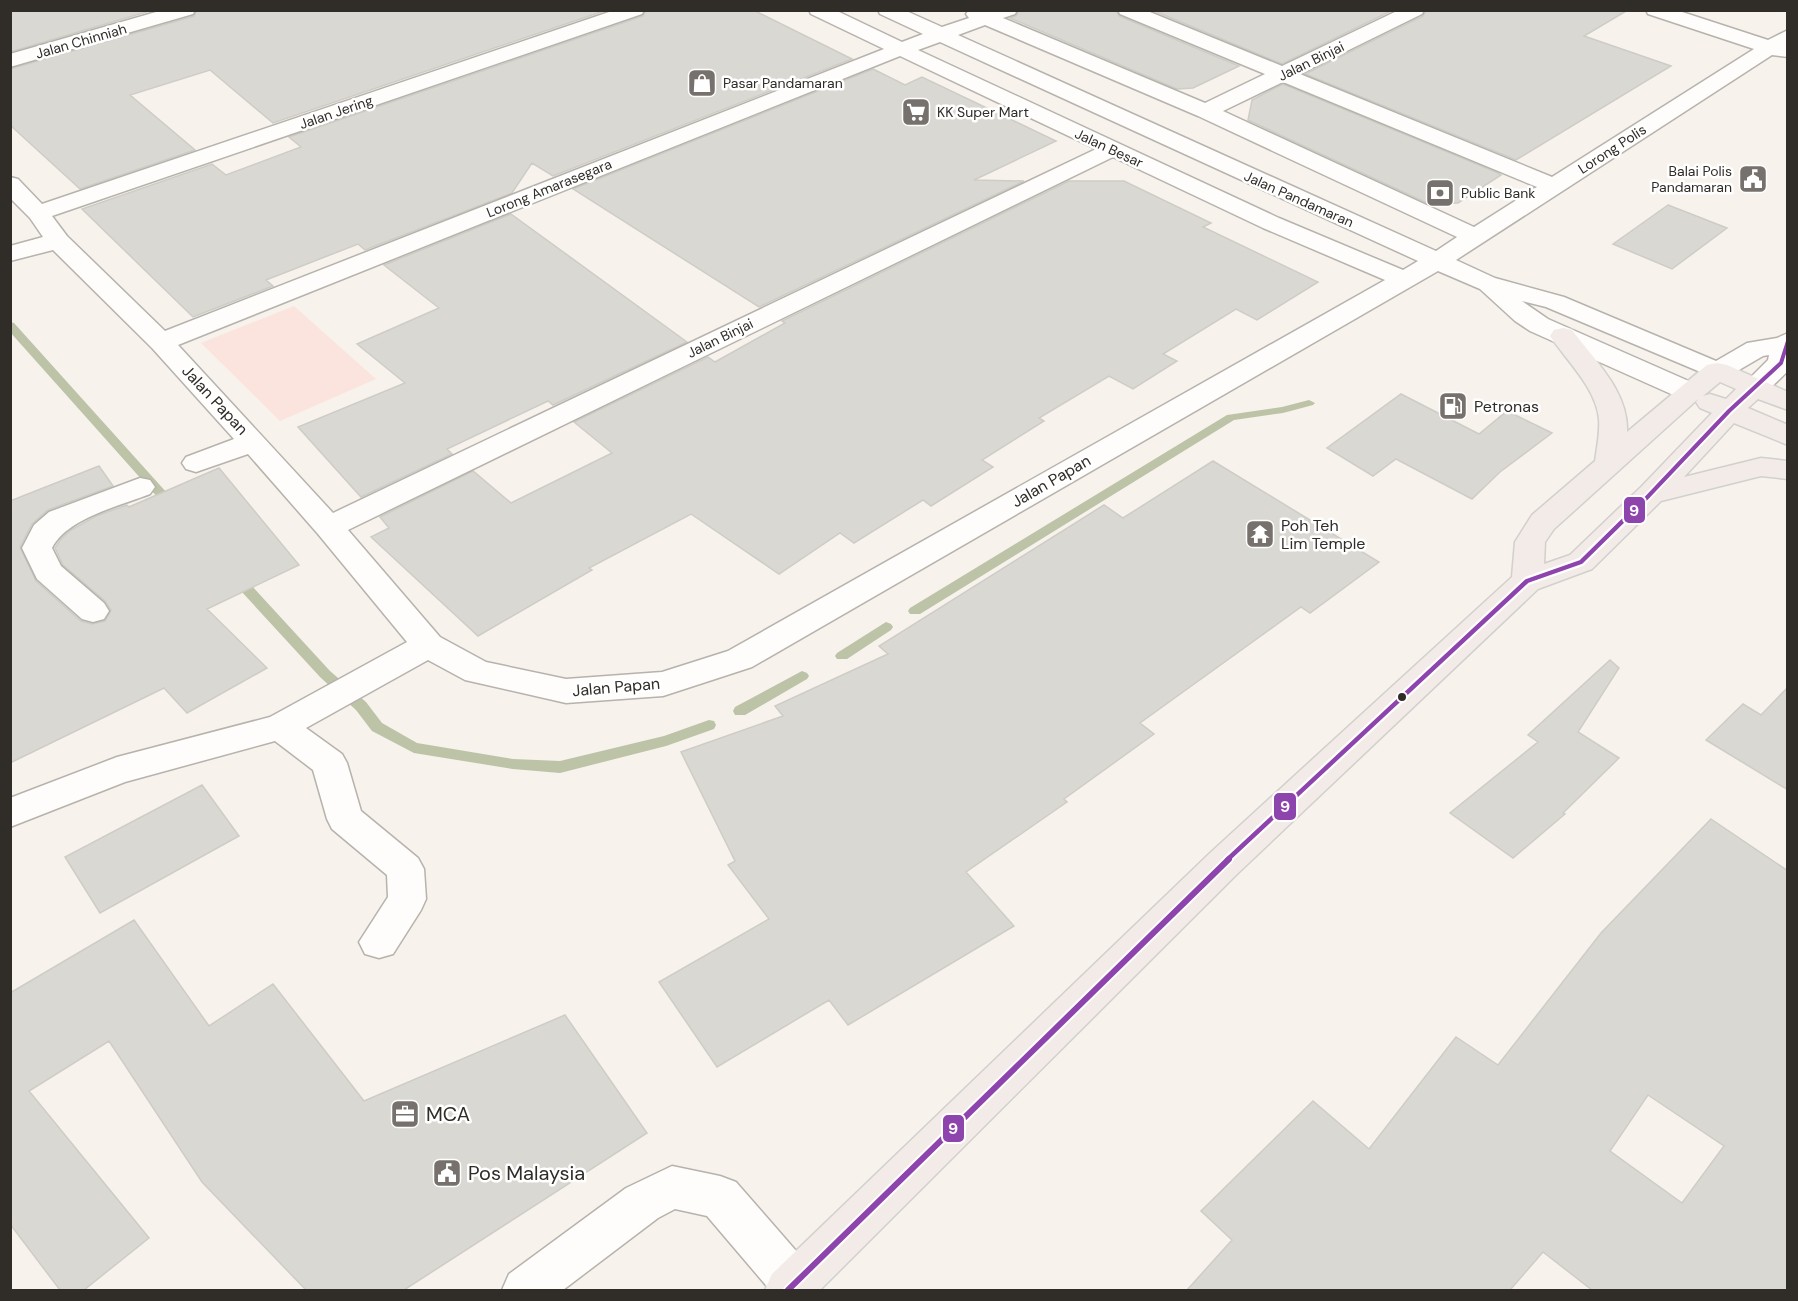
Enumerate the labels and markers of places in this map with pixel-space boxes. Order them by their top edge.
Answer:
shop icon: Pasar Pandamaran [686,67,718,99]
place label: Pasar Pandamaran [723,74,843,92]
supermarket icon: KK Super Mart [900,96,932,128]
place label: KK Super Mart [937,103,1029,121]
place label: Balai Polis Pandamaran [1651,162,1732,196]
public building icon: Balai Polis Pandamaran [1737,163,1769,195]
bank icon: Public Bank [1424,177,1456,209]
place label: Public Bank [1461,184,1535,202]
fuel station icon: Petronas [1437,390,1469,422]
place label: Petronas [1474,396,1539,417]
place label: Poh Teh Lim Temple [1281,515,1365,554]
temple icon: Poh Teh Lim Temple [1244,518,1276,550]
unlabelled marker [1396,691,1408,703]
office icon: MCA [389,1098,421,1130]
place label: MCA [426,1101,470,1127]
public building icon: Pos Malaysia [431,1157,463,1189]
place label: Pos Malaysia [468,1160,585,1186]

